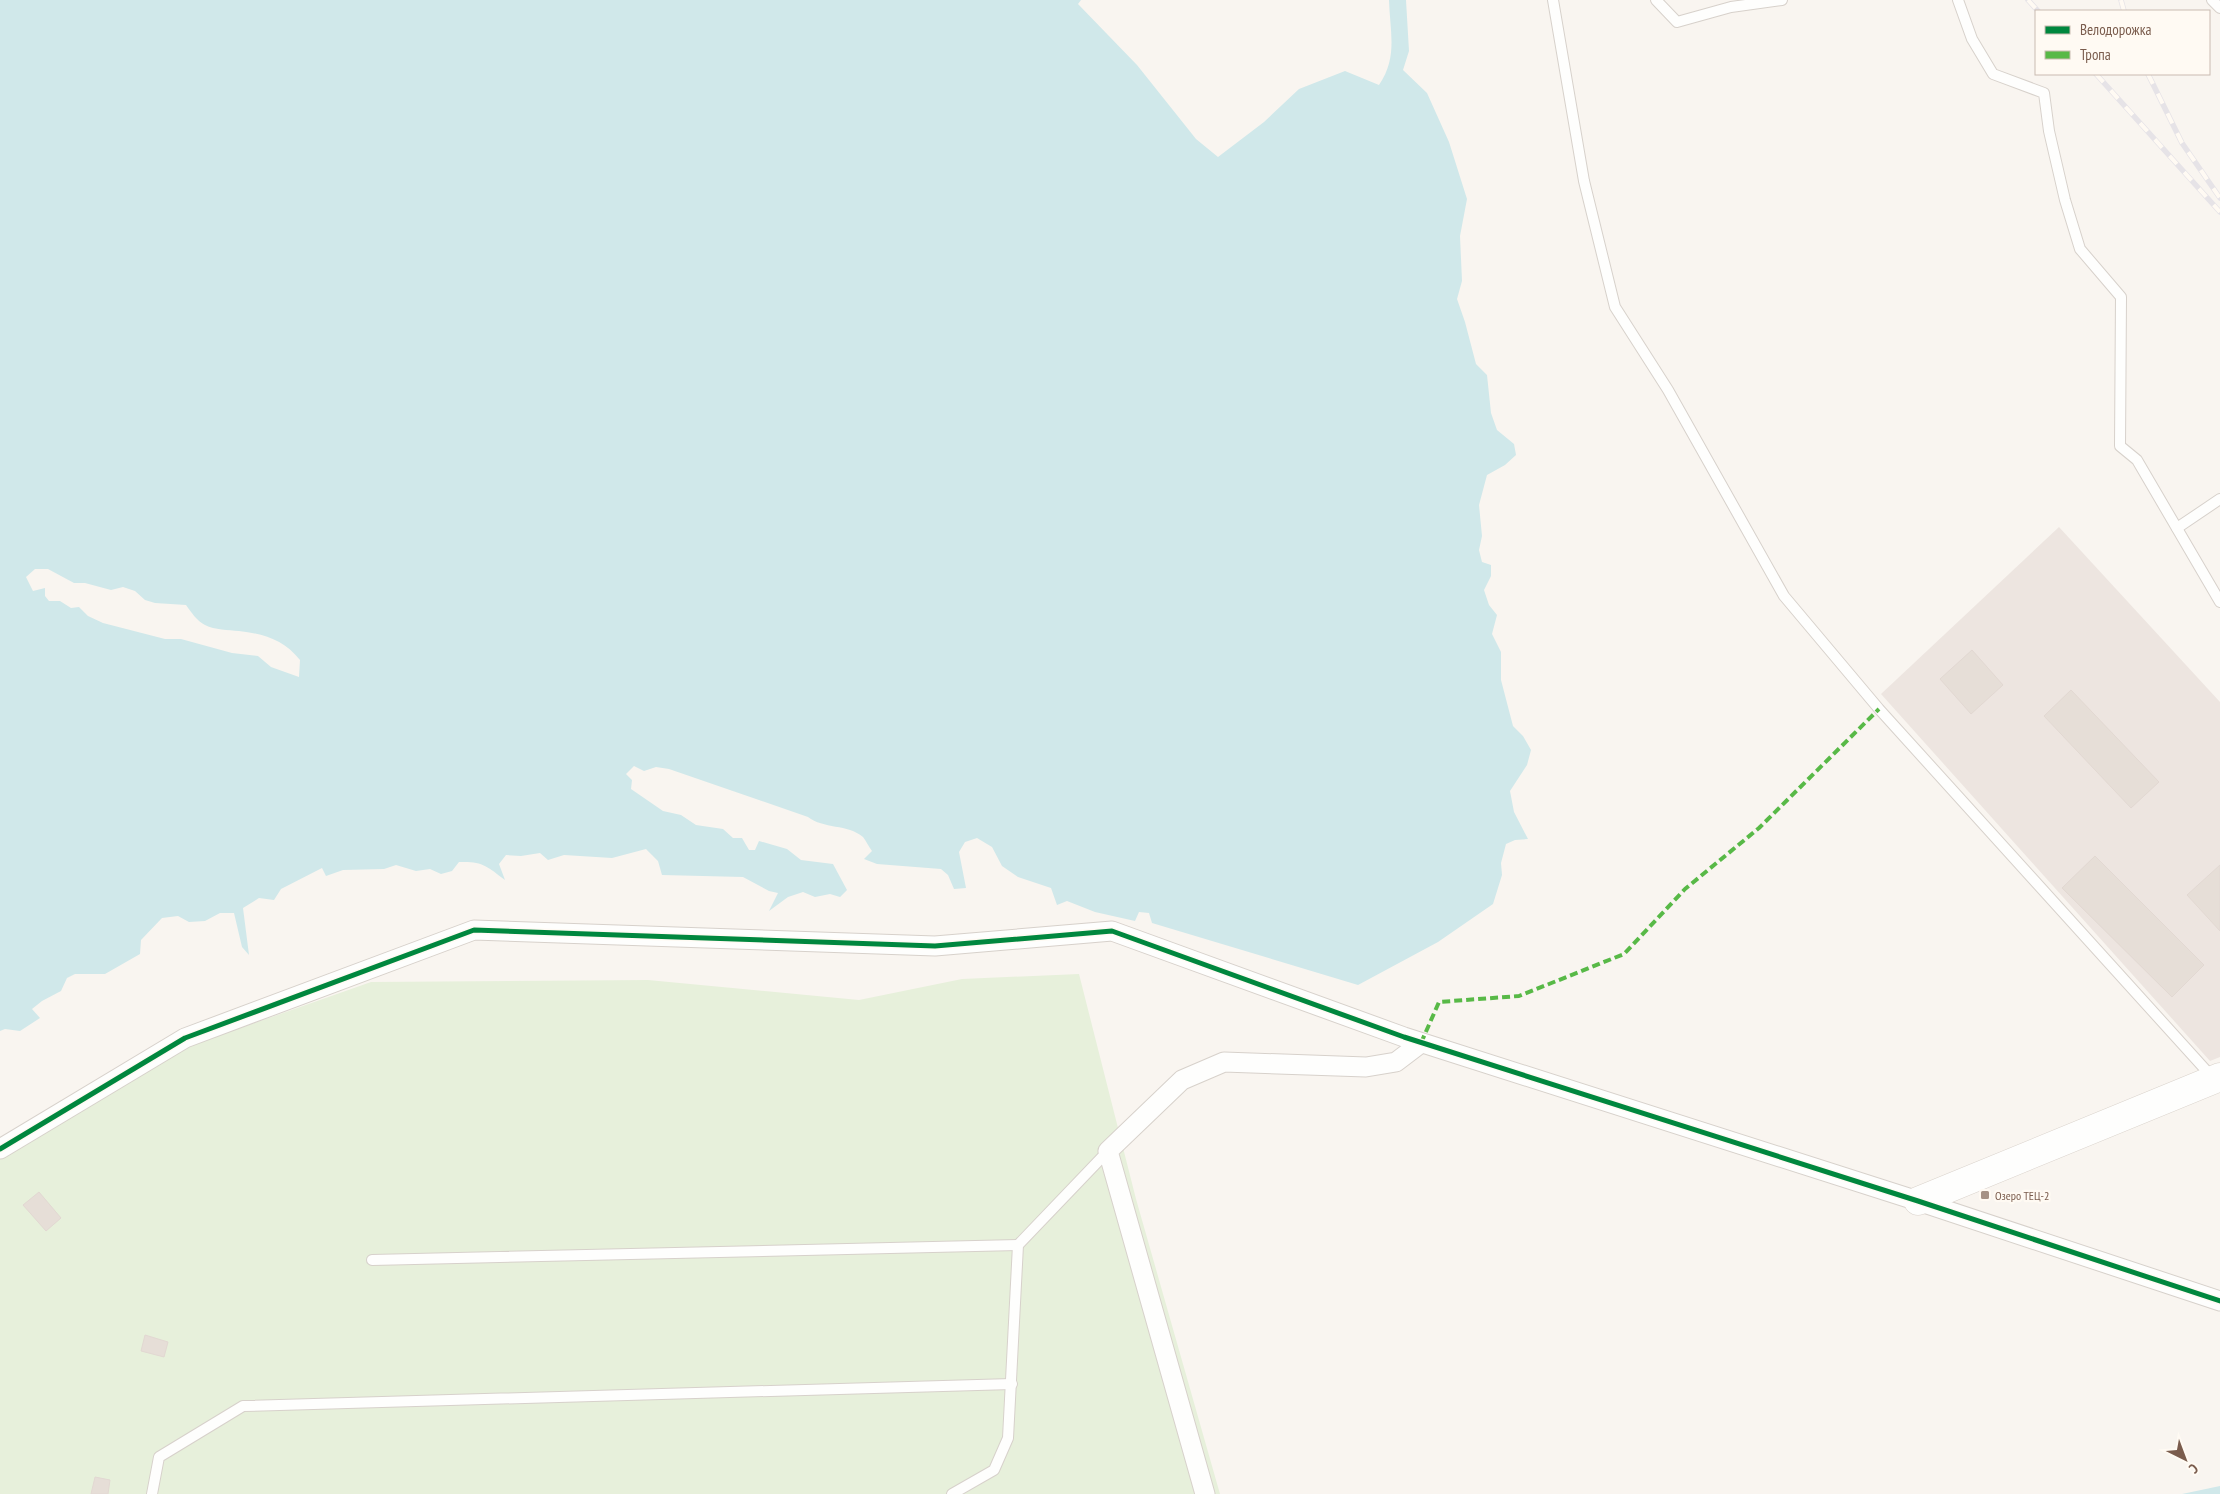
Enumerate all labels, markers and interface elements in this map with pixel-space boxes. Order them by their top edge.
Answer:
legend [2035,10,2210,75]
text: Велодорожка [2080,20,2151,39]
text: Тропа [2080,45,2111,64]
place label: Озеро ТЕЦ-2 [1995,1188,2049,1203]
marker: Озеро ТЕЦ-2 [1979,1189,1991,1201]
north arrow [2160,1434,2210,1484]
text: С [2185,1460,2202,1478]

